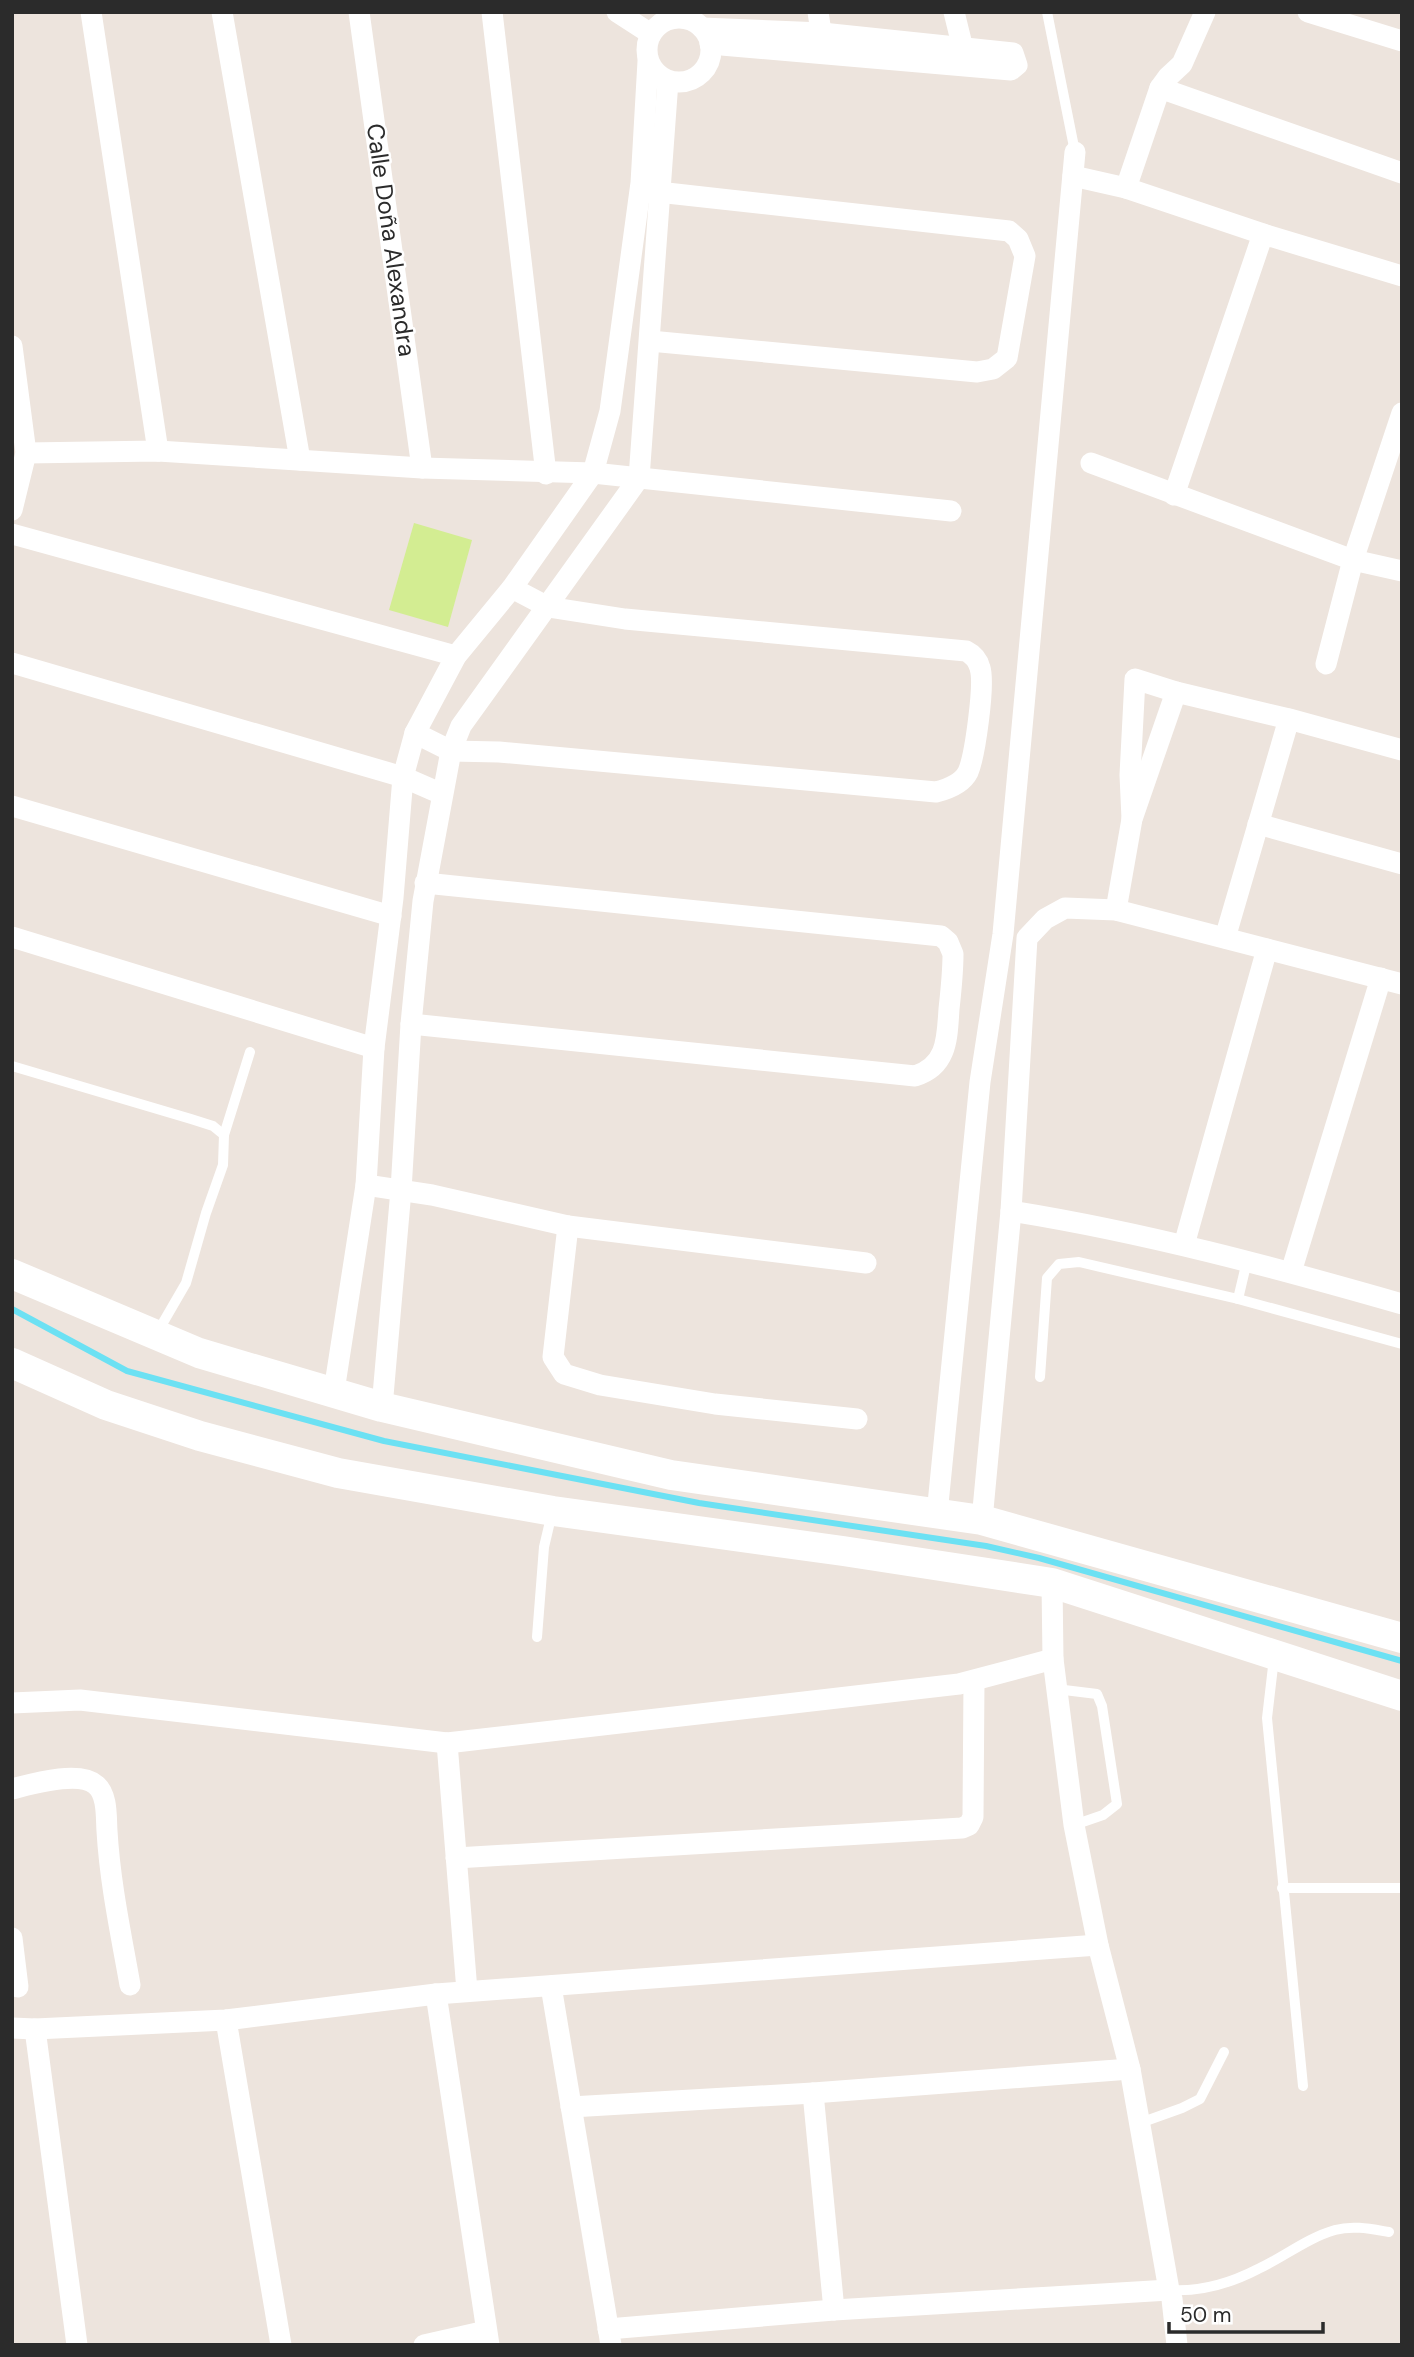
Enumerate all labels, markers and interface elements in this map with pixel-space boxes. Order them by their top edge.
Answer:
street label: Calle Doña Alexandra [360,121,423,358]
scale bar [1169,2290,1323,2334]
text: 50 m [1180,2301,1231,2329]

